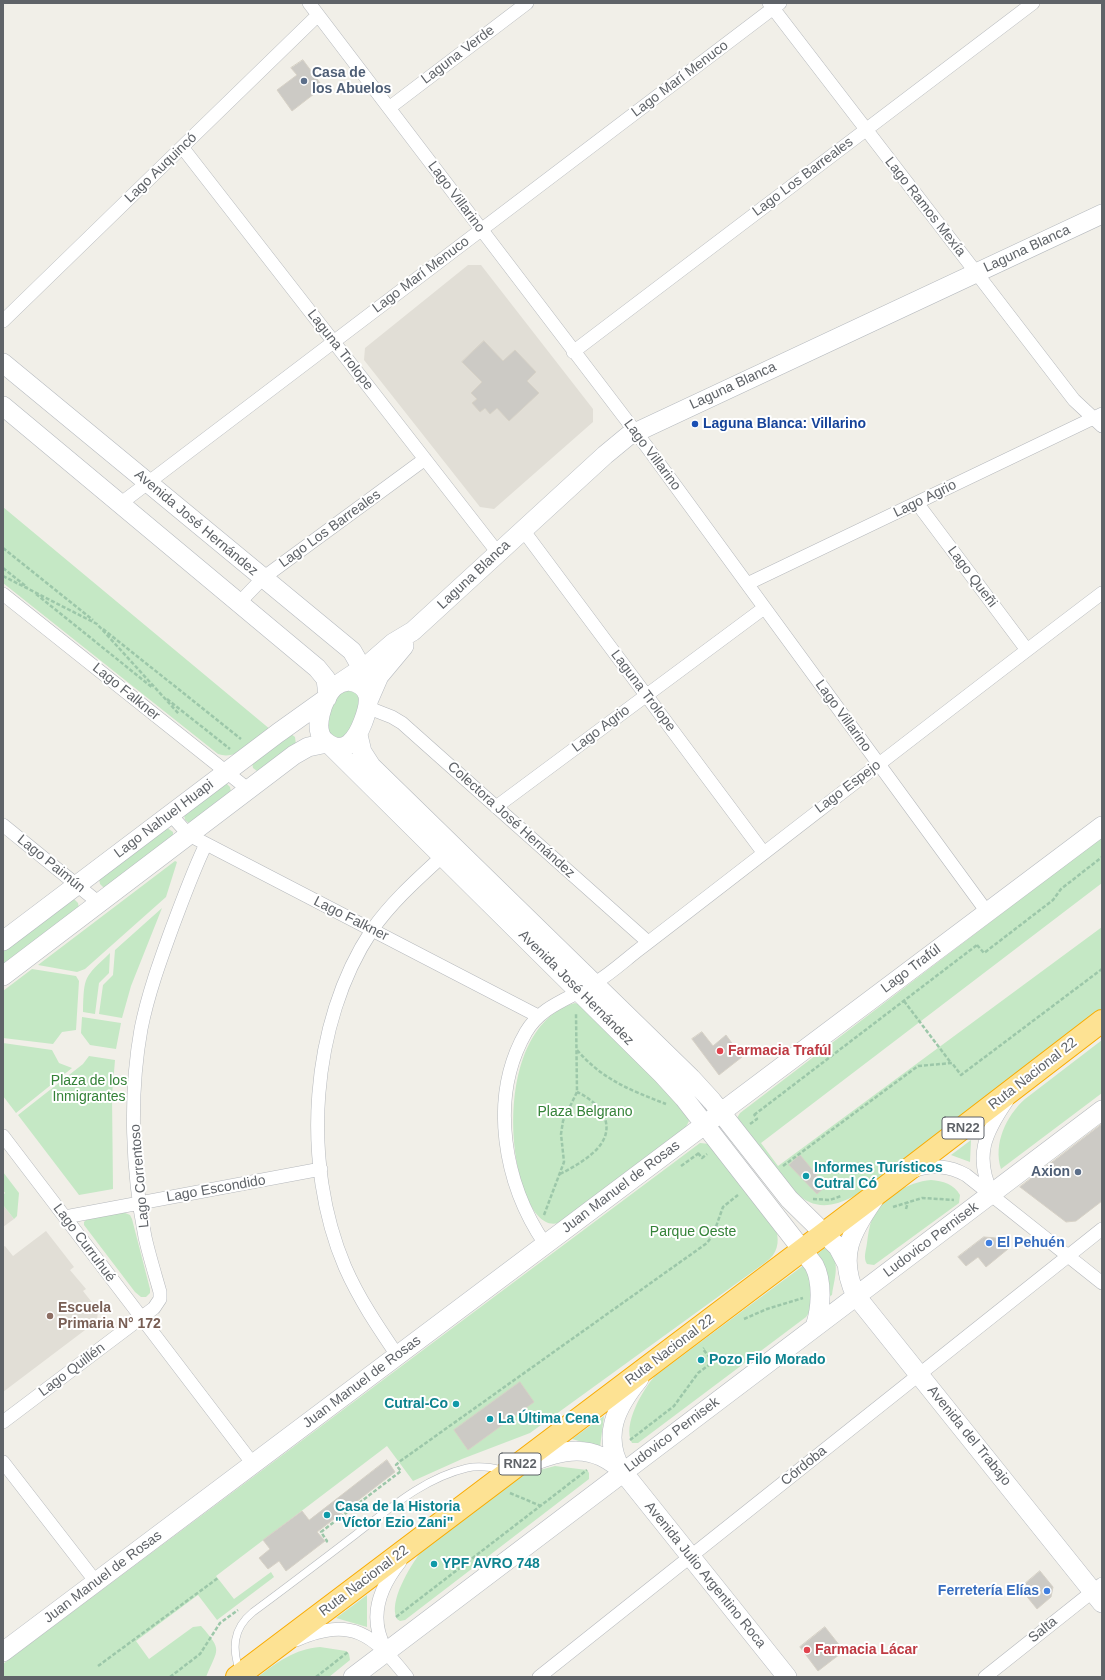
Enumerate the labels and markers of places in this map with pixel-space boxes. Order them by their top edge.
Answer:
place label: Casa de los Abuelos [312,65,391,98]
marker: Casa de los Abuelos [299,76,309,86]
place label: Laguna Blanca: Villarino [703,416,866,432]
marker: Laguna Blanca: Villarino [690,419,700,429]
place label: Farmacia Trafúl [728,1043,831,1059]
marker: Farmacia Trafúl [715,1046,725,1056]
place label: Informes Turísticos Cutral Có [814,1160,943,1192]
place label: Axion [1031,1164,1070,1180]
marker: Axion [1073,1167,1083,1177]
marker: Informes Turísticos Cutral Có [801,1171,811,1181]
place label: El Pehuén [997,1235,1065,1251]
marker: El Pehuén [984,1238,994,1248]
place label: Escuela Primaria N° 172 [58,1300,161,1332]
marker: Escuela Primaria N° 172 [45,1311,55,1321]
place label: Pozo Filo Morado [709,1352,826,1368]
marker: Pozo Filo Morado [696,1355,706,1365]
place label: Cutral-Co [384,1396,448,1412]
marker: Cutral-Co [451,1399,461,1409]
place label: La Última Cena [498,1411,599,1427]
marker: La Última Cena [485,1414,495,1424]
place label: Casa de la Historia "Víctor Ezio Zani" [335,1499,460,1532]
marker: Casa de la Historia "Víctor Ezio Zani" [322,1510,332,1520]
place label: YPF AVRO 748 [442,1556,540,1572]
marker: YPF AVRO 748 [429,1559,439,1569]
place label: Ferretería Elías [938,1583,1039,1599]
marker: Ferretería Elías [1042,1586,1052,1596]
place label: Farmacia Lácar [815,1642,918,1658]
marker: Farmacia Lácar [802,1645,812,1655]

